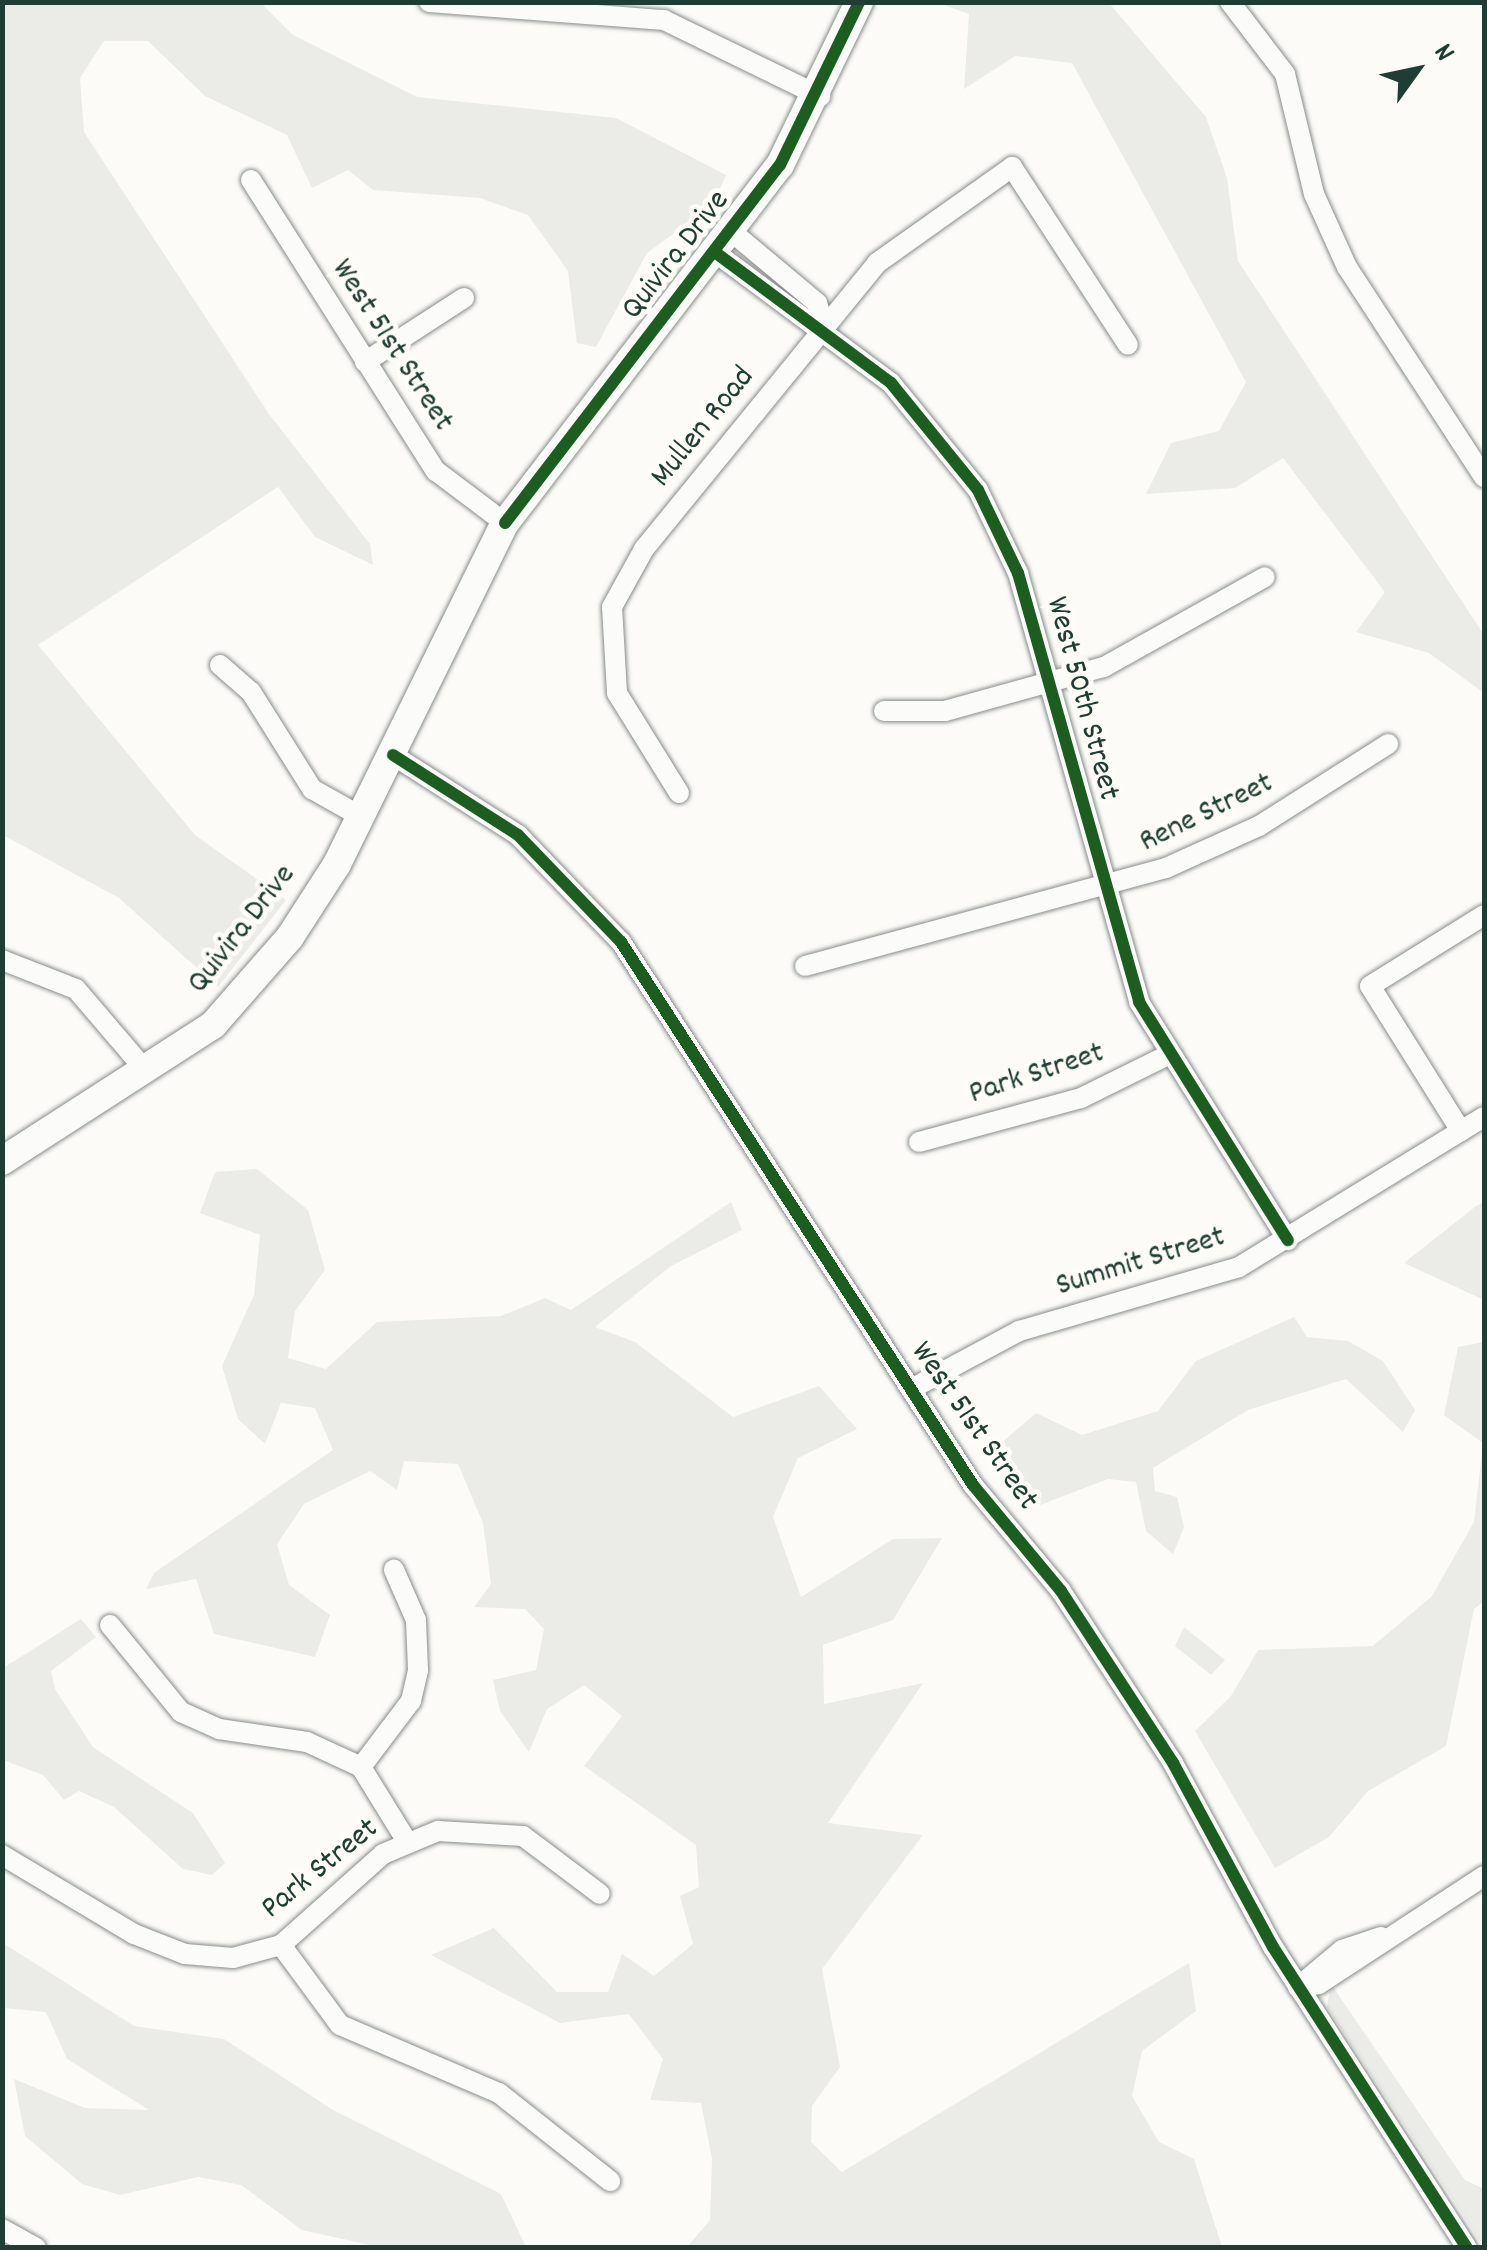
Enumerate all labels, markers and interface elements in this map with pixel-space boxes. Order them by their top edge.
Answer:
north arrow [1367,20,1467,120]
text: N [1422,37,1463,70]
street label: Quivira Drive [615,184,739,328]
street label: West 51st Street [321,253,461,439]
street label: Mullen Road [644,360,764,496]
street label: West 50th Street [1035,593,1127,805]
street label: Rene Street [1134,765,1280,863]
street label: Quivira Drive [181,858,305,1002]
street label: Park Street [965,1035,1109,1115]
street label: Summit Street [1052,1219,1230,1307]
street label: West 51st Street [901,1335,1045,1519]
street label: Park Street [255,1811,387,1929]

